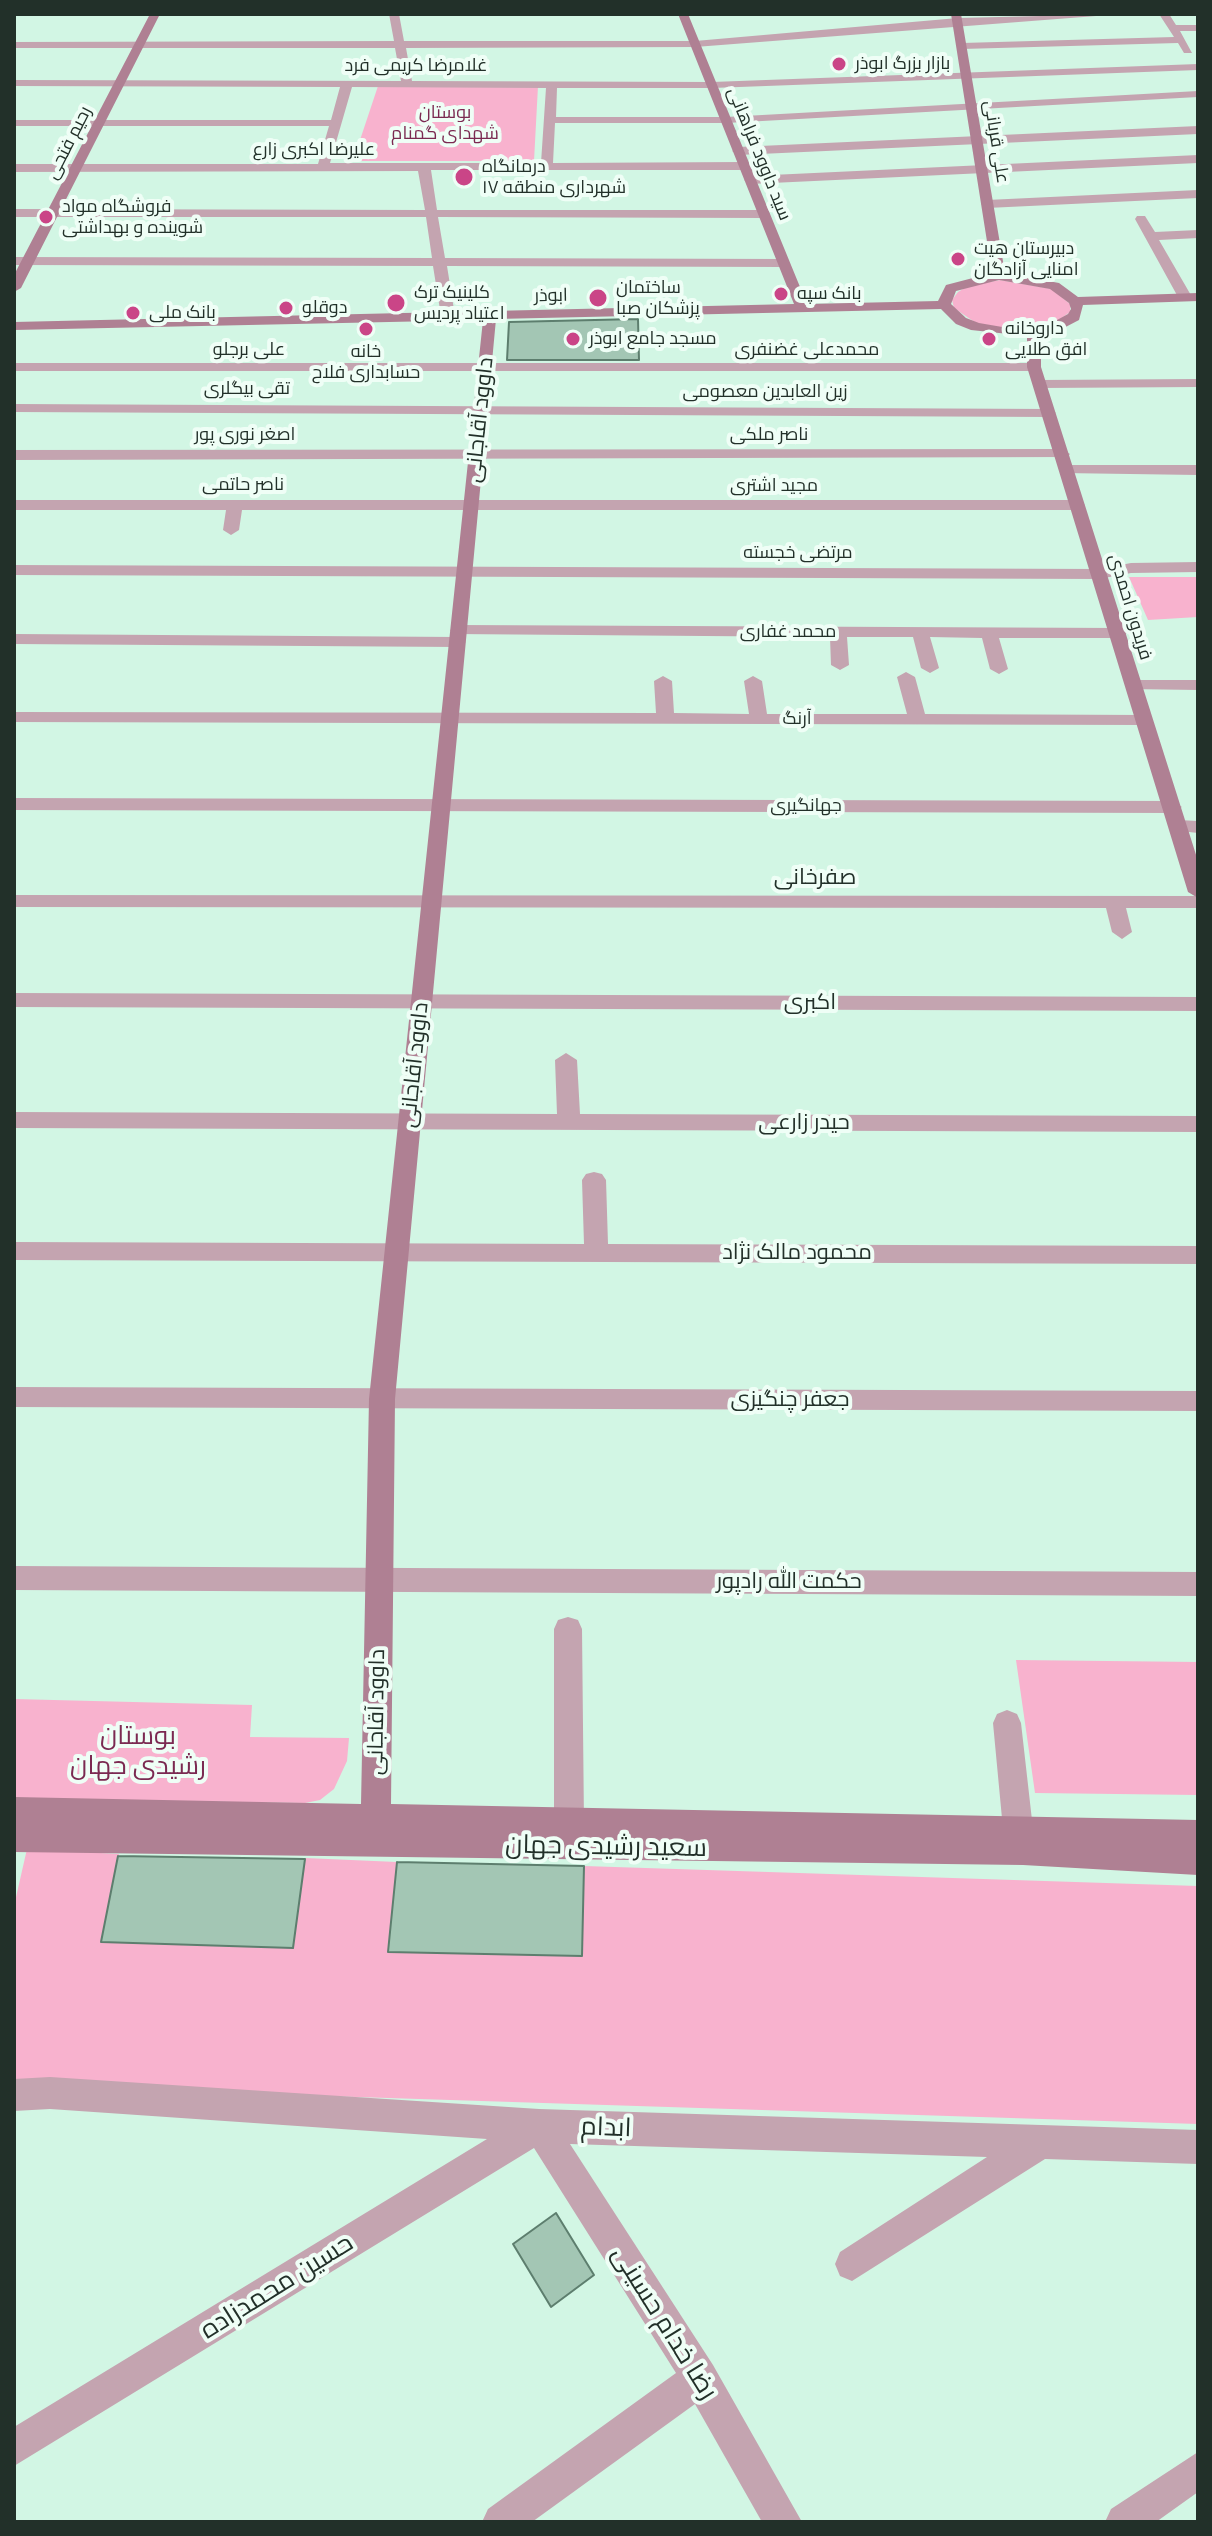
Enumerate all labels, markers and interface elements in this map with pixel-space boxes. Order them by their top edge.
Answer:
place label: بازار بزرگ ابوذر [855,53,950,75]
street label: غلامرضا کریمی فرد [345,55,487,77]
marker: بازار بزرگ ابوذر [830,55,848,73]
street label: سید داوود فراهانی [722,84,796,224]
street label: علی قربانی [979,99,1013,185]
park label: بوستان شهدای گمنام [391,102,499,144]
street label: رحیم فتحی [41,103,97,183]
street label: علیرضا اکبری زارع [253,139,375,161]
place label: درمانگاه شهرداری منطقه ۱۷ [482,156,626,198]
marker: درمانگاه شهرداری منطقه ۱۷ [453,166,475,188]
place label: فروشگاه مواد شوینده و بهداشتی [62,196,203,238]
marker: فروشگاه مواد شوینده و بهداشتی [37,208,55,226]
place label: دبیرستان هیت امنایی آزادگان [974,238,1079,280]
marker: دبیرستان هیت امنایی آزادگان [949,250,967,268]
place label: ساختمان پزشکان صبا [616,277,700,320]
place label: کلینیک ترک اعتیاد پردیس [414,282,504,324]
place label: بانک سپه [797,283,861,305]
street label: ابوذر [534,285,568,307]
marker: بانک سپه [772,285,790,303]
marker: ساختمان پزشکان صبا [587,287,609,309]
marker: کلینیک ترک اعتیاد پردیس [385,292,407,314]
place label: دوقلو [302,297,347,319]
marker: دوقلو [277,299,295,317]
place label: بانک ملی [149,302,216,324]
marker: بانک ملی [124,304,142,322]
place label: داروخانه افق طلایی [1005,318,1087,360]
marker: خانه حسابداری فلاح [357,320,375,338]
place label: مسجد جامع ابوذر [589,328,717,350]
marker: مسجد جامع ابوذر [564,330,582,348]
marker: داروخانه افق طلایی [980,330,998,348]
street label: علی برجلو [213,339,285,361]
street label: محمدعلی غضنفری [735,339,879,361]
place label: خانه حسابداری فلاح [312,341,420,384]
street label: داوود آقاجانی [460,356,500,484]
street label: تقی بیگلری [204,378,290,400]
street label: زین العابدین معصومی [682,381,848,403]
street label: اصغر نوری پور [195,424,295,446]
street label: ناصر ملکی [730,424,808,446]
street label: ناصر حاتمی [202,474,284,496]
street label: مجید اشتری [730,475,818,497]
street label: مرتضی خجسته [743,542,853,564]
street label: فریدون احمدی [1104,551,1156,663]
street label: محمد غفاری [740,621,836,643]
street label: آرنگ [782,708,812,730]
street label: جهانگیری [770,795,842,817]
street label: صفرخانی [774,865,856,891]
street label: اکبری [784,990,836,1016]
street label: داوود آقاجانی [395,1001,435,1129]
street label: حیدر زارعی [758,1110,850,1136]
street label: محمود مالک نژاد [722,1240,872,1266]
street label: جعفر چنگیزی [730,1387,850,1413]
street label: حکمت الله رادپور [716,1569,862,1595]
street label: داوود آقاجانی [363,1649,391,1775]
park label: بوستان رشیدی جهان [70,1721,206,1782]
street label: سعید رشیدی جهان [505,1830,707,1864]
street label: ابدام [580,2112,632,2144]
street label: حسین محمدزاده [195,2228,359,2346]
street label: رضا خدام حسینی [604,2241,724,2405]

